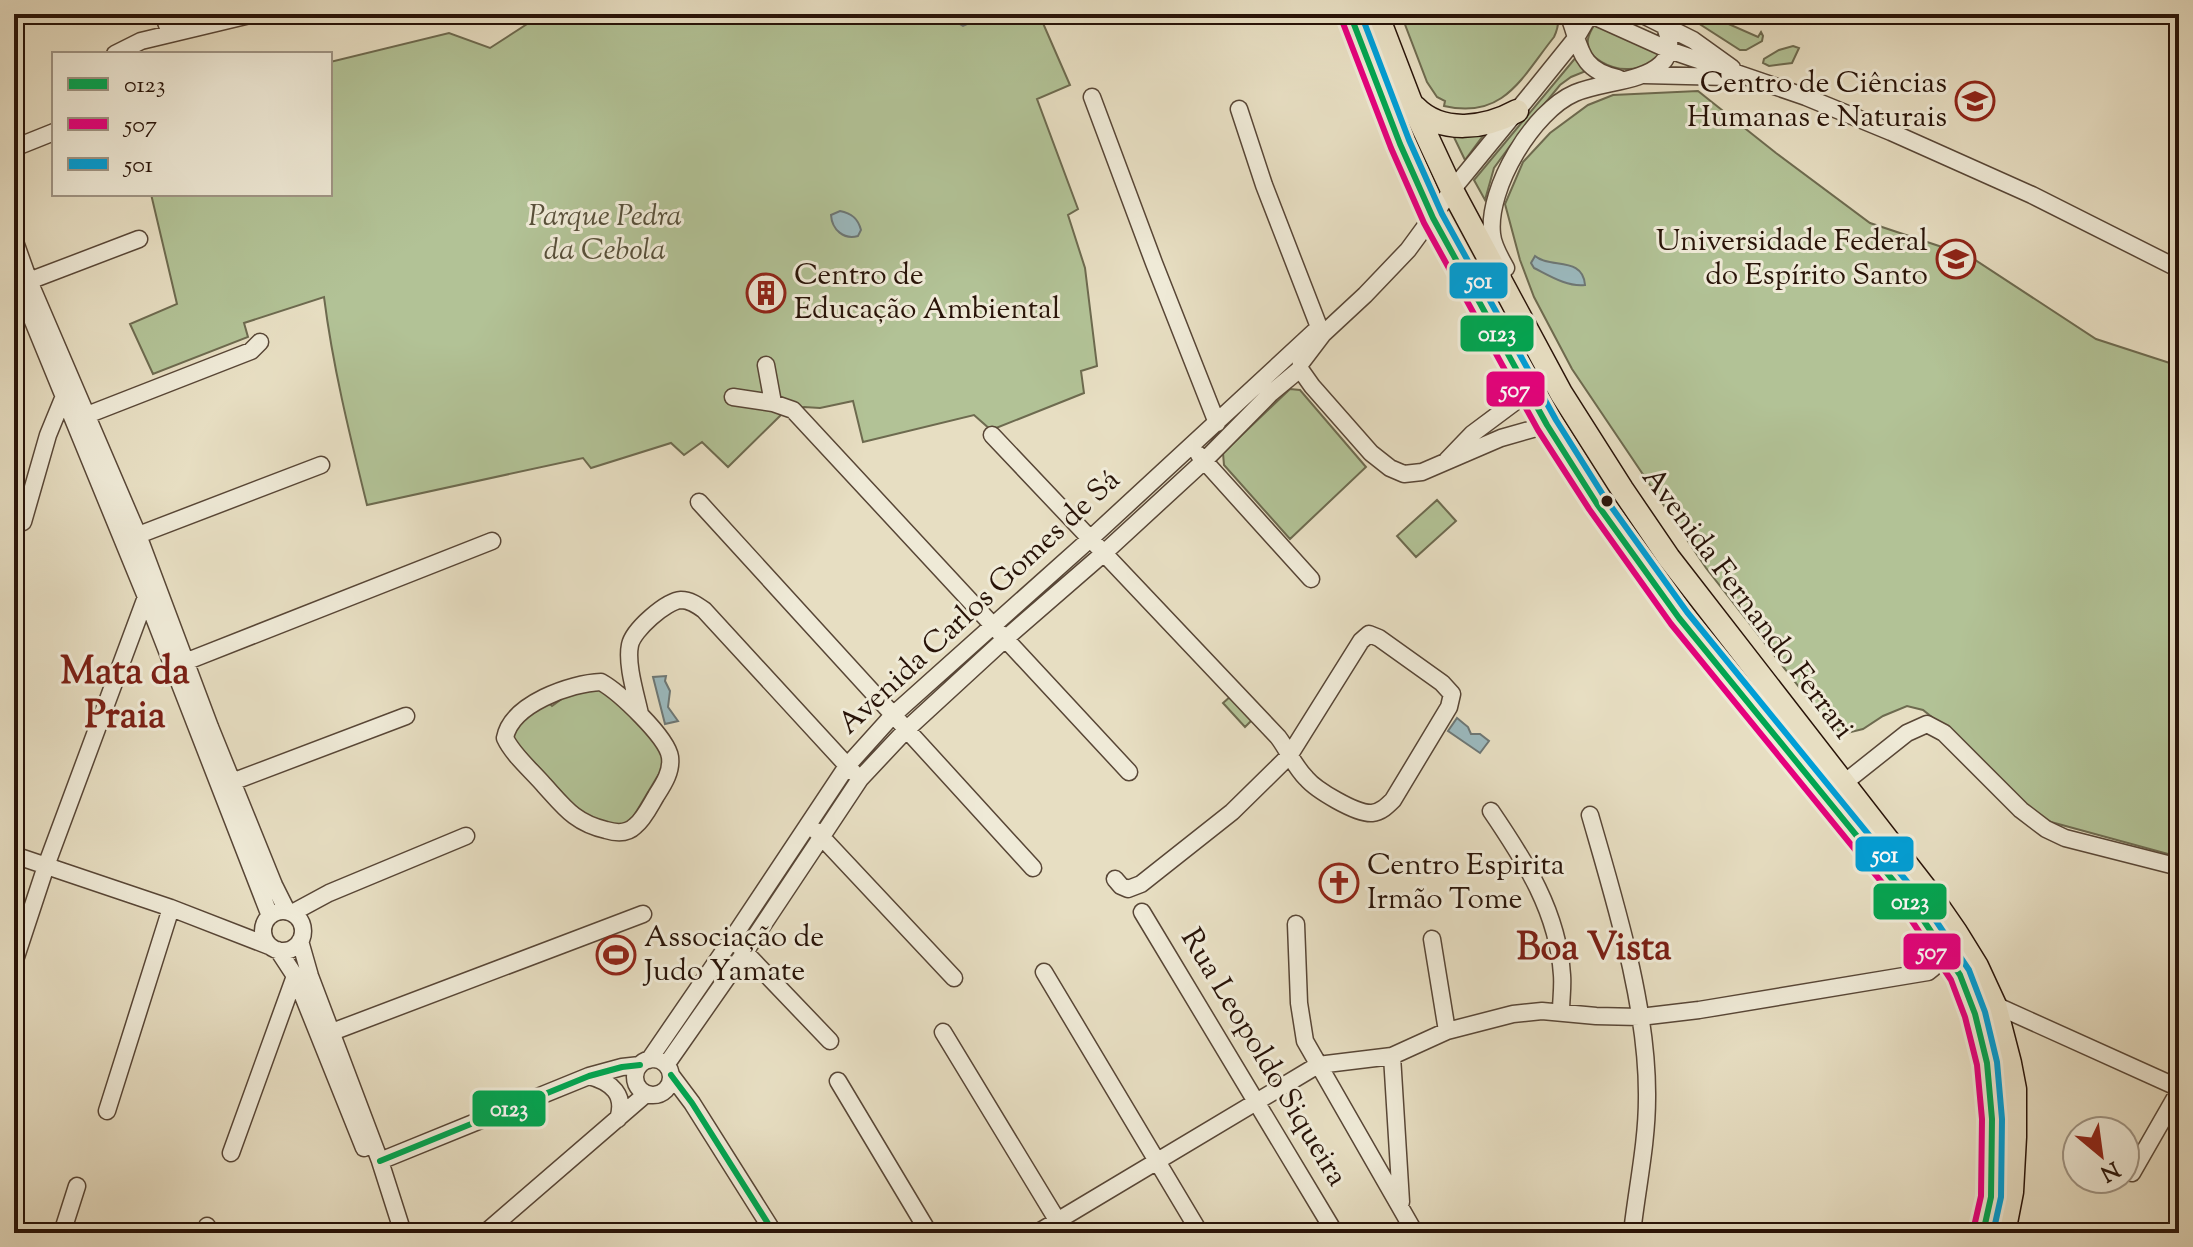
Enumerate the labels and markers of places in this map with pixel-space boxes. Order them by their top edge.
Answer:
place label: Centro de Ciências Humanas e Naturais [1687,63,1947,140]
school or university icon: Centro de Ciências Humanas e Naturais [1954,80,1996,122]
place label: Universidade Federal do Espírito Santo [1656,221,1928,298]
school or university icon: Universidade Federal do Espírito Santo [1935,238,1977,280]
place label: Centro de Educação Ambiental [794,255,1060,332]
building icon: Centro de Educação Ambiental [745,272,787,314]
unlabelled marker [1599,493,1615,509]
place label: Centro Espirita Irmão Tome [1367,845,1565,922]
church icon: Centro Espirita Irmão Tome [1318,862,1360,904]
place label: Associação de Judo Yamate [642,917,824,994]
sports icon: Associação de Judo Yamate [595,934,637,976]

